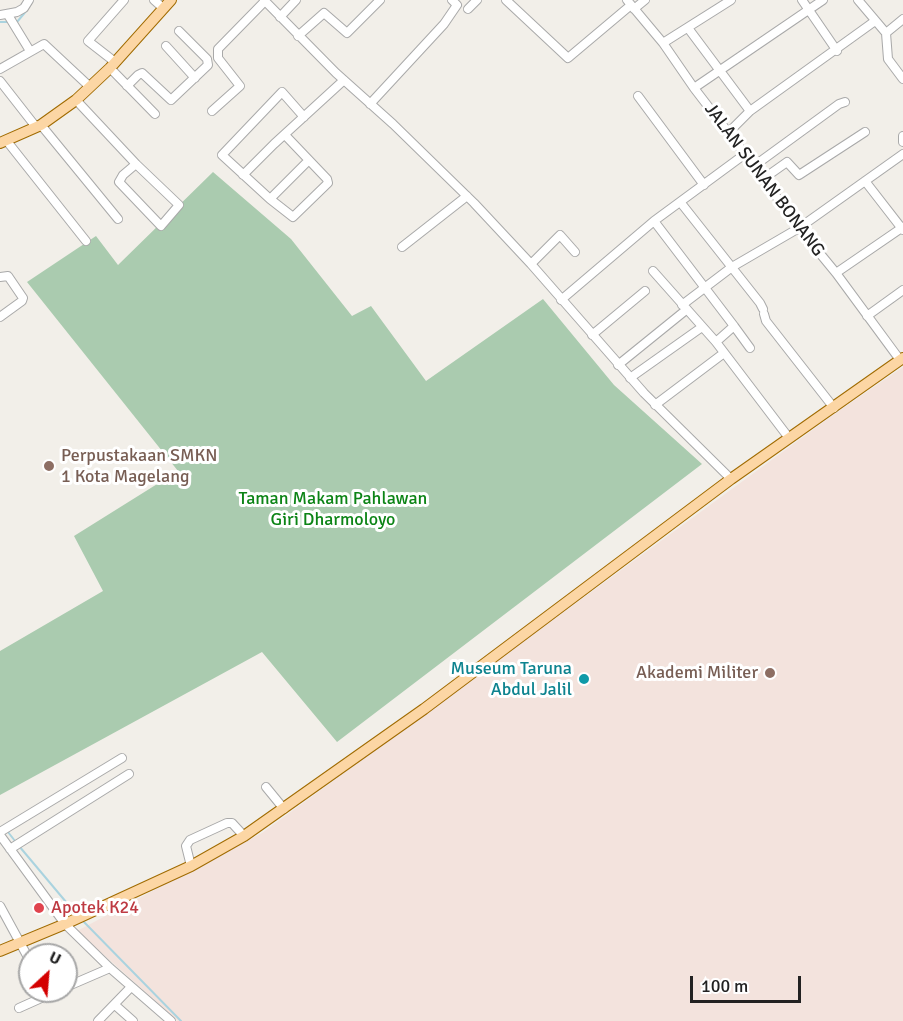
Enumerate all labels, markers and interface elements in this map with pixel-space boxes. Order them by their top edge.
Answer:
street label: JALAN SUNAN BONANG [699,99,829,261]
place label: Perpustakaan SMKN 1 Kota Magelang [61,445,217,488]
marker: Perpustakaan SMKN 1 Kota Magelang [42,459,56,473]
park label: Taman Makam Pahlawan Giri Dharmoloyo [239,488,427,530]
place label: Museum Taruna Abdul Jalil [451,658,572,700]
place label: Akademi Militer [636,662,758,684]
marker: Akademi Militer [763,666,777,680]
marker: Museum Taruna Abdul Jalil [577,672,591,686]
place label: Apotek K24 [51,897,139,919]
marker: Apotek K24 [32,901,46,915]
north arrow [18,943,78,1003]
text: U [46,947,64,970]
scale bar [693,964,804,1002]
text: 100 m [701,975,748,997]

